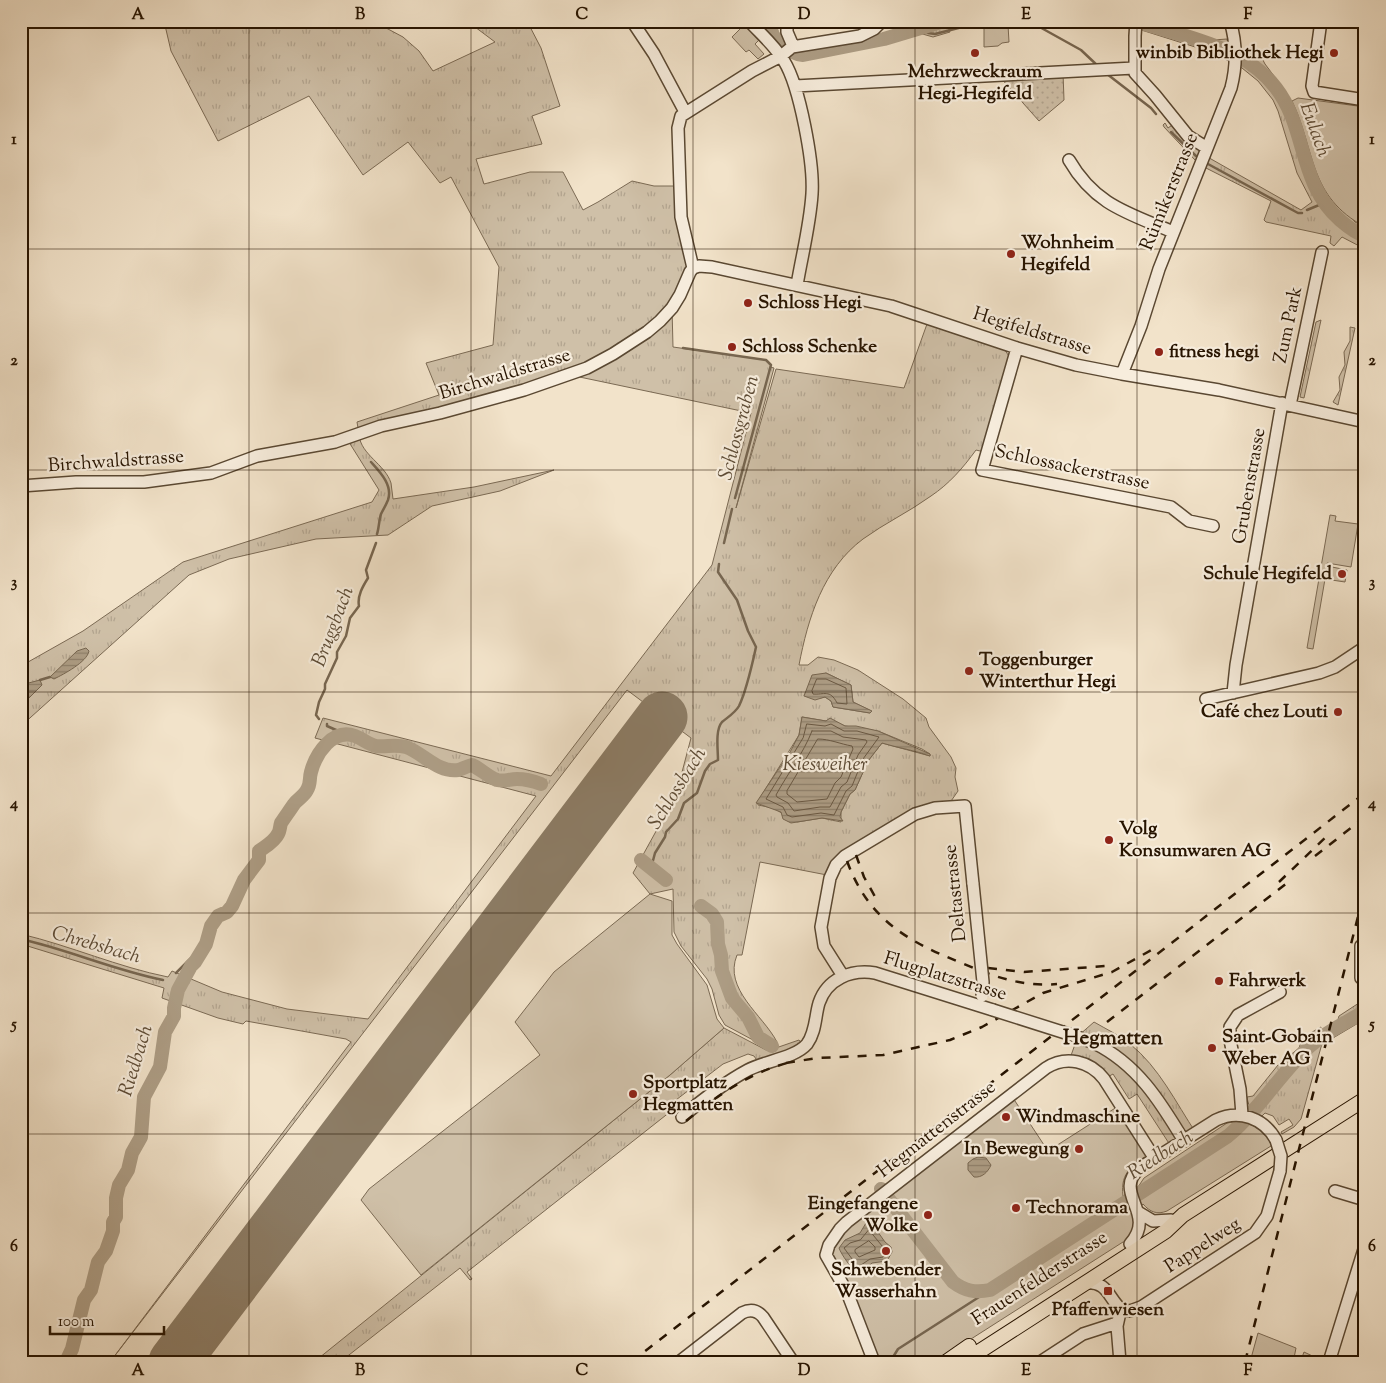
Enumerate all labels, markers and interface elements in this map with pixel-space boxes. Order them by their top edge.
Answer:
text: A [132,4,145,27]
text: B [355,4,365,27]
text: C [576,4,589,27]
text: D [798,4,811,27]
text: E [1021,4,1031,27]
text: F [1244,4,1253,27]
place label: winbib Bibliothek Hegi [1136,40,1325,67]
marker: Mehrzweckraum Hegi-Hegifeld [969,47,981,59]
marker: winbib Bibliothek Hegi [1328,47,1340,59]
place label: Mehrzweckraum Hegi-Hegifeld [908,59,1043,108]
water label: Eulach [1291,99,1337,162]
text: 1 [11,129,17,152]
street label: Rümikerstrasse [1134,129,1206,255]
text: 1 [1369,129,1375,152]
place label: Wohnheim Hegifeld [1021,230,1114,279]
marker: Wohnheim Hegifeld [1005,248,1017,260]
street label: Zum Park [1268,284,1310,366]
place label: Schloss Hegi [758,290,863,317]
marker: Schloss Hegi [742,297,754,309]
street label: Hegifeldstrasse [969,301,1095,363]
place label: Schloss Schenke [742,334,877,361]
place label: fitness hegi [1169,339,1260,366]
marker: Schloss Schenke [726,341,738,353]
street label: Birchwaldstrasse [436,342,574,408]
marker: fitness hegi [1153,346,1165,358]
text: 2 [10,350,18,373]
text: 2 [1368,350,1376,373]
water label: Schlossgraben [712,372,768,484]
street label: Grubenstrasse [1226,426,1274,546]
street label: Schlossackerstrasse [992,438,1152,498]
street label: Birchwaldstrasse [47,444,185,480]
place label: Schule Hegifeld [1203,561,1332,588]
marker: Schule Hegifeld [1336,568,1348,580]
text: 3 [11,572,18,595]
text: 3 [1369,572,1376,595]
water label: Bruggbach [305,582,363,671]
place label: Toggenburger Winterthur Hegi [979,647,1117,696]
marker: Toggenburger Winterthur Hegi [963,665,975,677]
place label: Café chez Louti [1201,699,1329,726]
marker: Café chez Louti [1332,706,1344,718]
water label: Schlossbach [641,742,715,836]
water label: Kiesweiher [782,751,868,780]
text: 4 [9,793,18,816]
text: 4 [1367,793,1376,816]
place label: Volg Konsumwaren AG [1119,816,1272,865]
marker: Volg Konsumwaren AG [1103,834,1115,846]
street label: Deltastrasse [937,843,975,943]
water label: Chrebsbach [48,919,144,973]
street label: Flugplatzstrasse [880,945,1010,1009]
place label: Fahrwerk [1229,968,1307,995]
marker: Fahrwerk [1213,975,1225,987]
text: 5 [9,1014,17,1037]
text: 5 [1367,1014,1375,1037]
water label: Riedbach [112,1021,162,1100]
district label: Hegmatten [1063,1024,1164,1054]
place label: Saint-Gobain Weber AG [1222,1024,1334,1073]
marker: Saint-Gobain Weber AG [1206,1042,1218,1054]
place label: Sportplatz Hegmatten [643,1070,734,1119]
street label: Hegmattenstrasse [872,1075,1002,1185]
marker: Sportplatz Hegmatten [627,1088,639,1100]
place label: Windmaschine [1016,1104,1140,1131]
marker: Windmaschine [1000,1111,1012,1123]
water label: Riedbach [1122,1124,1200,1188]
place label: In Bewegung [964,1136,1070,1163]
marker: In Bewegung [1073,1143,1085,1155]
place label: Eingefangene Wolke [808,1191,918,1240]
place label: Technorama [1026,1195,1128,1222]
marker: Technorama [1010,1202,1022,1214]
marker: Eingefangene Wolke [922,1209,934,1221]
street label: Pappelweg [1160,1211,1246,1281]
street label: Frauenfelderstrasse [967,1225,1113,1333]
text: 6 [10,1236,18,1259]
text: 6 [1368,1236,1376,1259]
marker: Schwebender Wasserhahn [880,1245,892,1257]
place label: Schwebender Wasserhahn [831,1257,942,1306]
marker: Pfaffenwiesen [1102,1285,1114,1297]
place label: Pfaffenwiesen [1052,1297,1165,1324]
scale bar [50,1303,164,1335]
text: 100 m [58,1312,95,1333]
text: A [132,1360,145,1383]
text: B [355,1360,365,1383]
text: C [576,1360,589,1383]
text: D [798,1360,811,1383]
text: E [1021,1360,1031,1383]
text: F [1244,1360,1253,1383]

